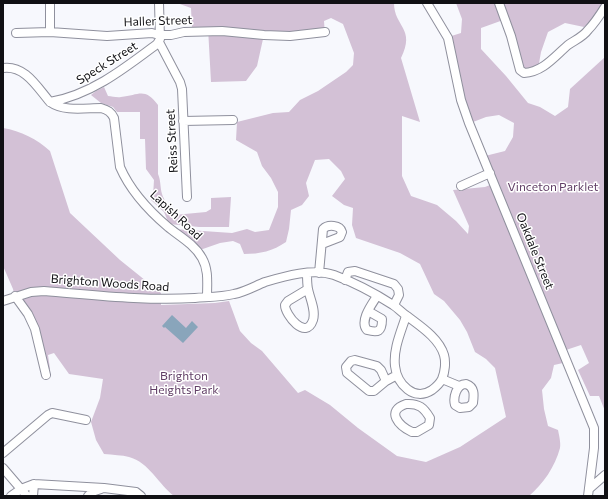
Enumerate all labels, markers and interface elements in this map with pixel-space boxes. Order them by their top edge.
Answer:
street label: Haller Street [123,13,193,29]
street label: Speck Street [74,39,140,87]
street label: Reiss Street [163,109,181,173]
park label: Vinceton Parklet [508,180,598,194]
street label: Lapish Road [147,187,205,243]
street label: Oakdale Street [513,211,557,291]
street label: Brighton Woods Road [50,272,170,294]
park label: Brighton Heights Park [149,369,219,397]

